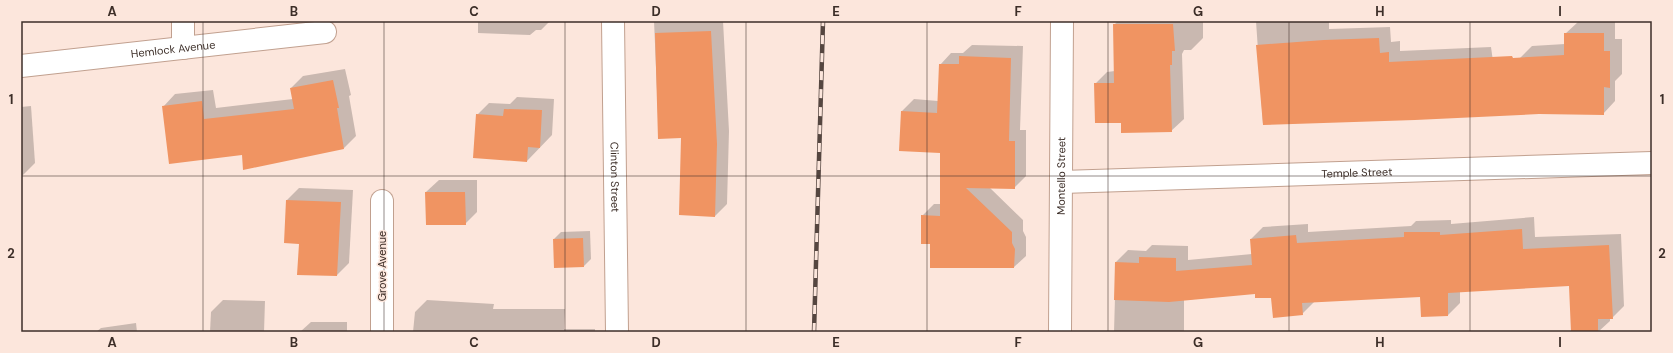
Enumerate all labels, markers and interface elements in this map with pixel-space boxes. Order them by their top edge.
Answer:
text: A [107,3,117,20]
text: B [290,3,298,20]
text: C [469,3,479,20]
text: D [651,3,661,20]
text: E [832,3,840,20]
text: F [1014,3,1022,20]
text: G [1193,3,1203,20]
text: H [1375,3,1385,20]
text: I [1558,3,1562,20]
street label: Hemlock Avenue [130,37,216,61]
text: 1 [9,91,13,108]
text: 1 [1660,91,1664,108]
street label: Montello Street [1054,137,1068,215]
street label: Clinton Street [608,142,622,212]
street label: Temple Street [1321,164,1393,181]
street label: Grove Avenue [375,231,389,301]
text: 2 [7,245,15,262]
text: 2 [1658,245,1666,262]
text: A [107,334,117,351]
text: B [290,334,298,351]
text: C [469,334,479,351]
text: D [651,334,661,351]
text: E [832,334,840,351]
text: F [1014,334,1022,351]
text: G [1193,334,1203,351]
text: H [1375,334,1385,351]
text: I [1558,334,1562,351]

